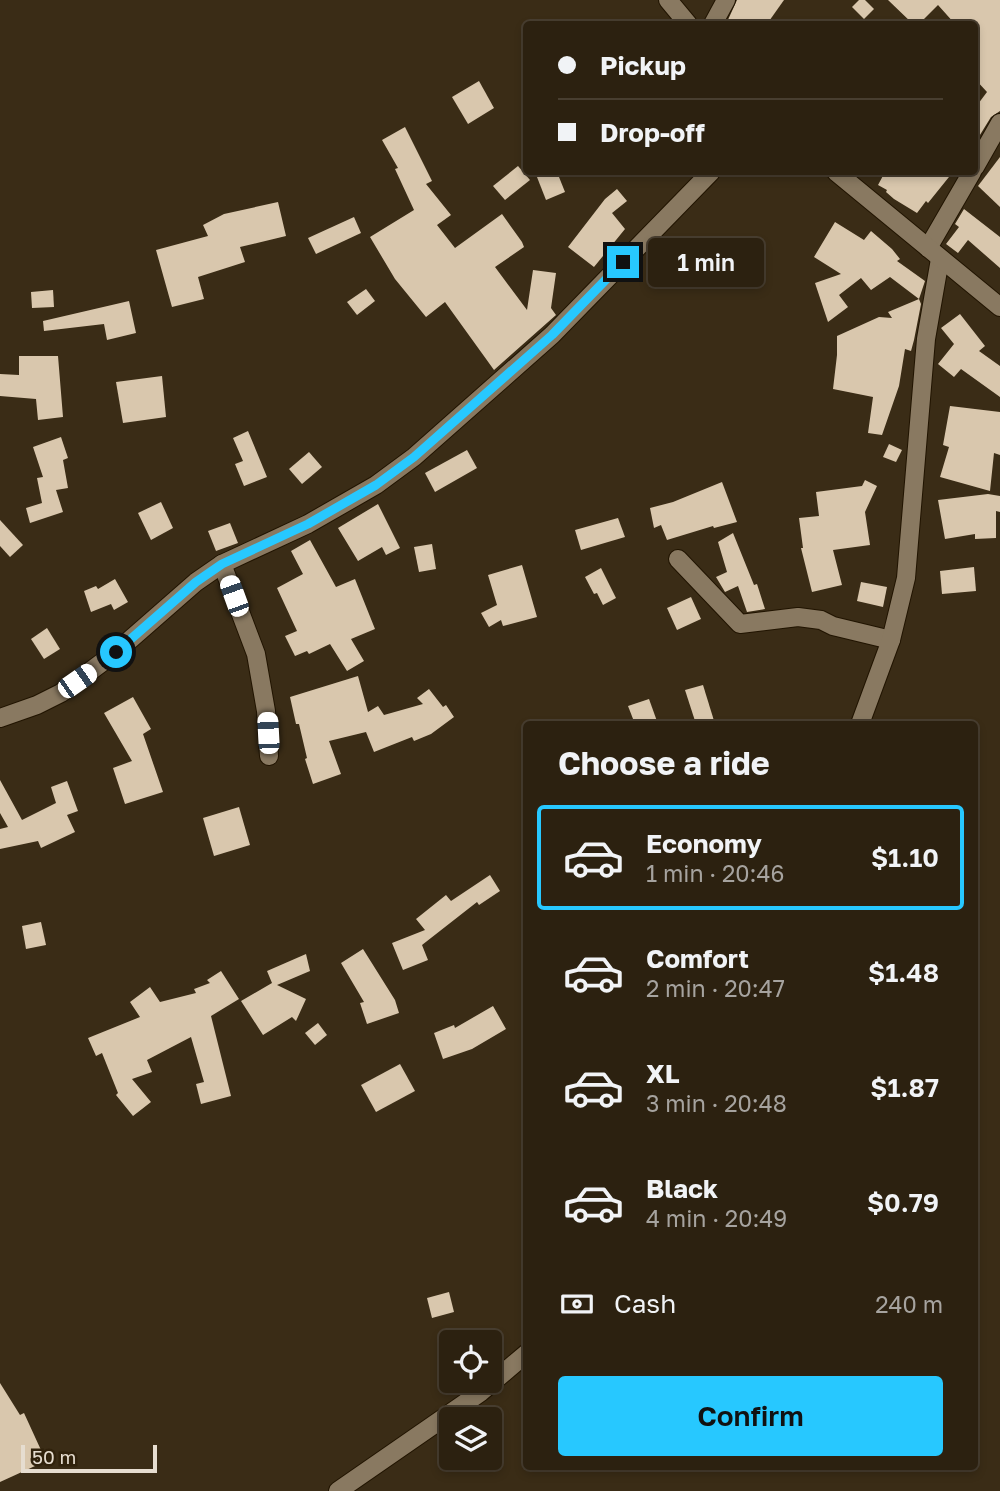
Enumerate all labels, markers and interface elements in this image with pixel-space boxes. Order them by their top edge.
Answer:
text: Pickup [600,50,686,81]
text: Drop-off [600,117,705,148]
callout: 1 min [648,238,763,286]
route end [607,246,639,278]
text: 1 min [677,248,735,276]
car [217,573,252,619]
route start [100,636,132,668]
car [54,660,101,702]
car [257,711,280,755]
text: Choose a ride [558,744,770,782]
icon: car [562,826,625,889]
text: Economy [646,828,762,859]
text: $1.10 [871,842,939,873]
text: 1 min · 20:46 [646,859,784,887]
icon: car [562,941,625,1004]
text: Comfort [646,943,749,974]
text: $1.48 [868,957,939,988]
text: 2 min · 20:47 [646,974,785,1002]
icon: car [562,1056,625,1119]
text: XL [646,1058,680,1089]
text: $1.87 [870,1072,939,1103]
text: 3 min · 20:48 [646,1089,787,1117]
icon: car [562,1171,625,1234]
text: Black [646,1173,718,1204]
text: $0.79 [867,1187,939,1218]
text: 4 min · 20:49 [646,1204,787,1232]
icon: cash [558,1285,596,1323]
text: Cash [614,1288,676,1319]
text: 240 m [875,1290,943,1318]
map controls [439,1330,502,1470]
button: locate [439,1330,502,1393]
button: Confirm [558,1376,943,1456]
button: layers [439,1407,502,1470]
scale bar [21,1442,158,1474]
text: 50 m [32,1445,76,1468]

